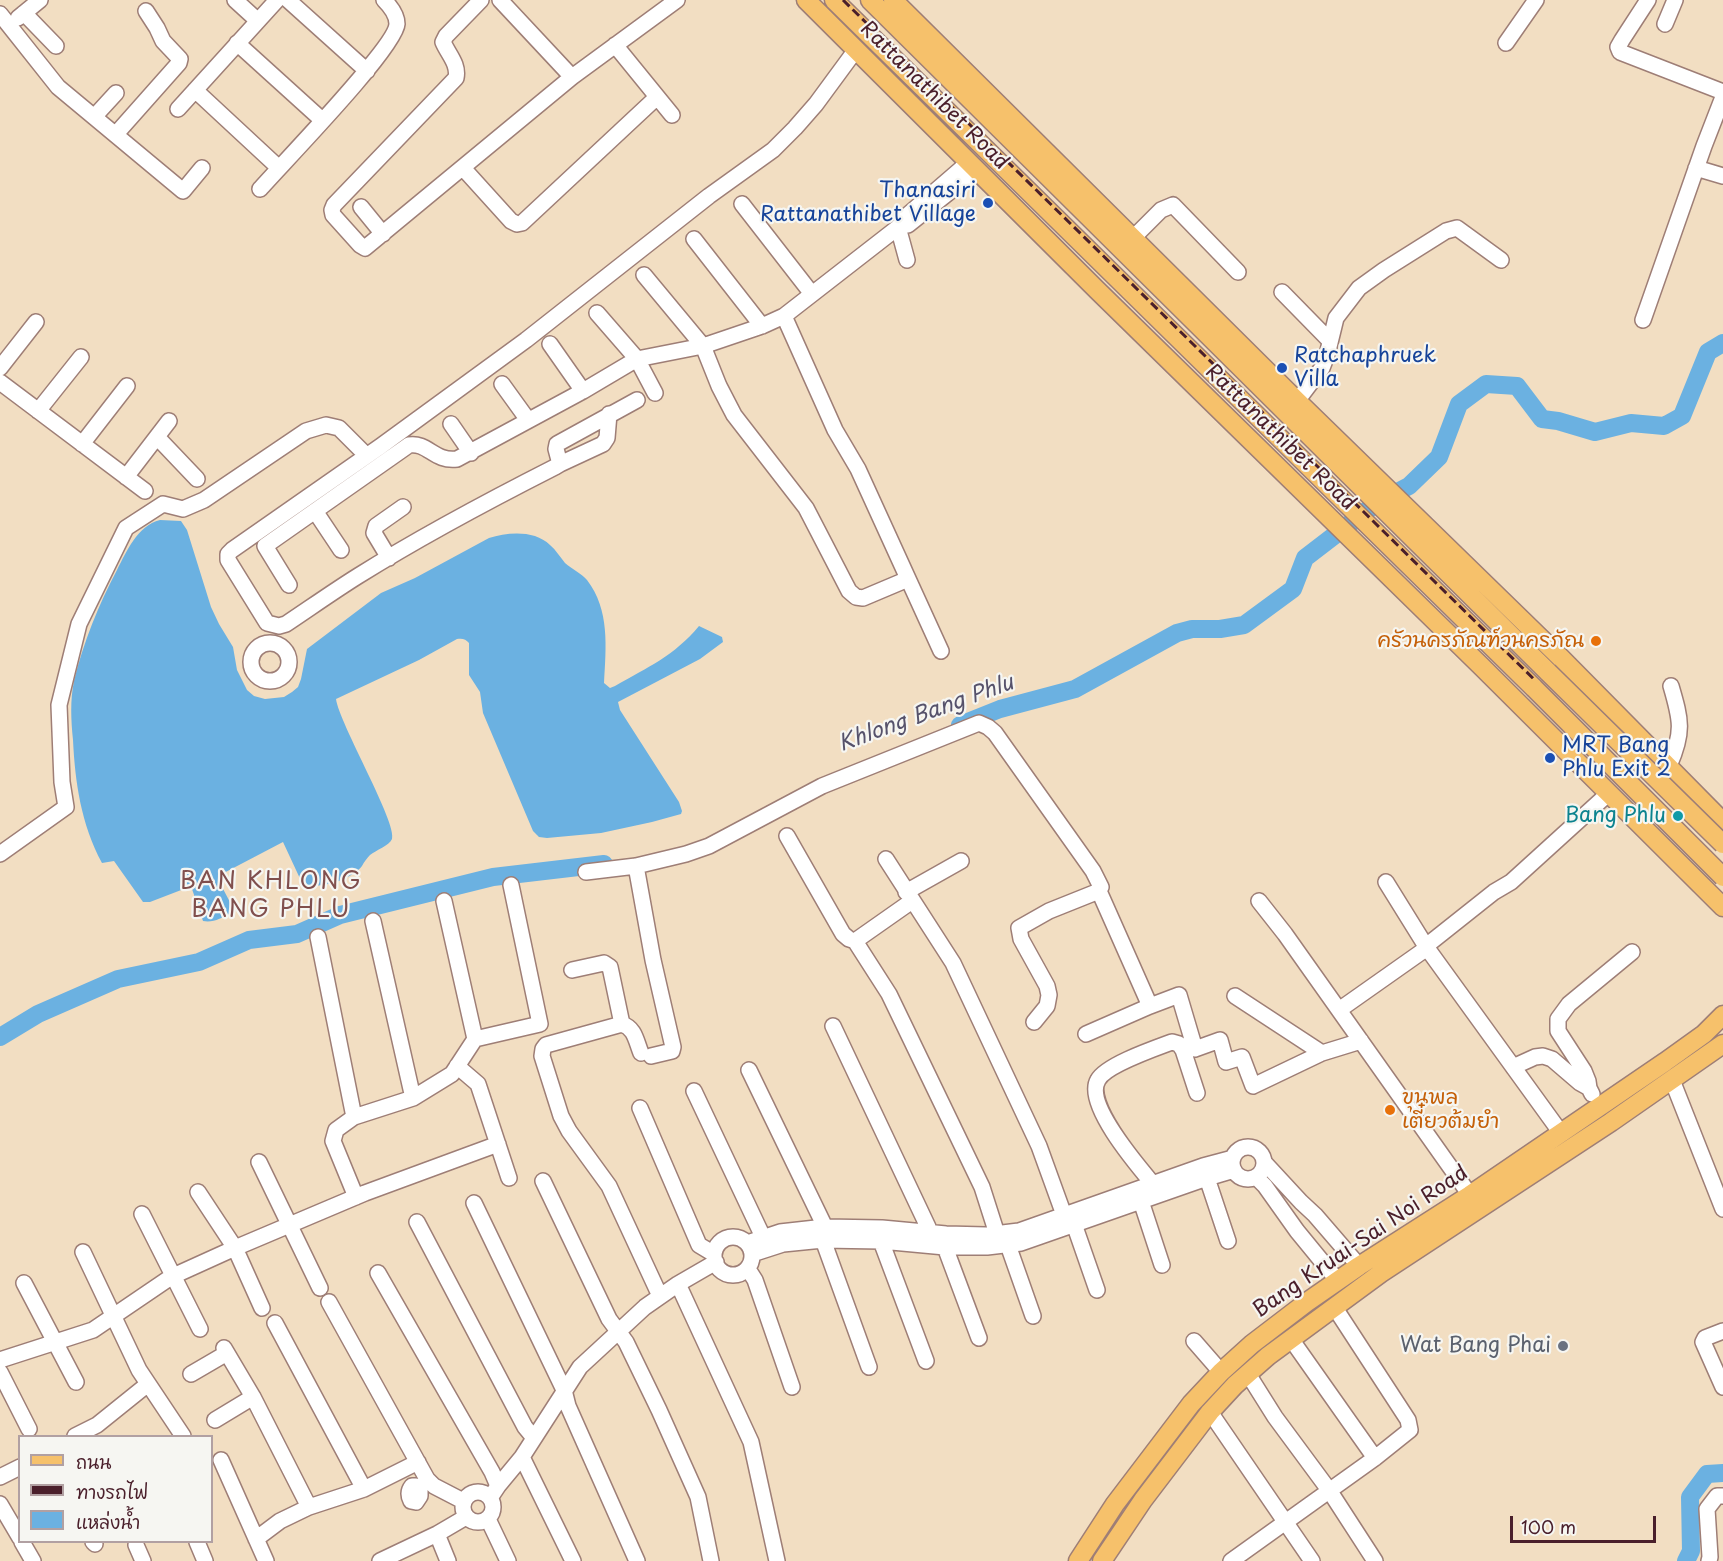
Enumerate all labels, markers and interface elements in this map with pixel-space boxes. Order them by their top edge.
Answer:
street label: Rattanathibet Road [855,17,1013,175]
place label: Thanasiri Rattanathibet Village [760,178,976,228]
marker: Thanasiri Rattanathibet Village [981,196,995,210]
place label: Ratchaphruek Villa [1294,343,1436,393]
street label: Rattanathibet Road [1199,360,1361,516]
marker: Ratchaphruek Villa [1275,361,1289,375]
place label: ครัวนครภัณฑ์วนครภัณ [1377,628,1584,654]
marker: ครัวนครภัณฑ์วนครภัณ [1589,634,1603,648]
water label: Khlong Bang Phlu [835,670,1017,758]
place label: MRT Bang Phlu Exit 2 [1562,733,1671,783]
marker: MRT Bang Phlu Exit 2 [1543,751,1557,765]
place label: Bang Phlu [1565,803,1666,829]
marker: Bang Phlu [1671,809,1685,823]
district label: BAN KHLONG BANG PHLU [180,868,362,924]
place label: ขุนพล เตี๋ยวต้มยำ [1402,1085,1499,1135]
marker: ขุนพล เตี๋ยวต้มยำ [1383,1103,1397,1117]
street label: Bang Kruai-Sai Noi Road [1249,1161,1473,1323]
place label: Wat Bang Phai [1400,1333,1551,1359]
marker: Wat Bang Phai [1556,1339,1570,1353]
legend [18,1435,213,1543]
text: ถนน [76,1448,111,1475]
text: ทางรถไฟ [76,1478,148,1505]
scale bar [1513,1504,1658,1542]
text: แหล่งน้ำ [76,1508,140,1535]
text: 100 m [1521,1513,1576,1540]

